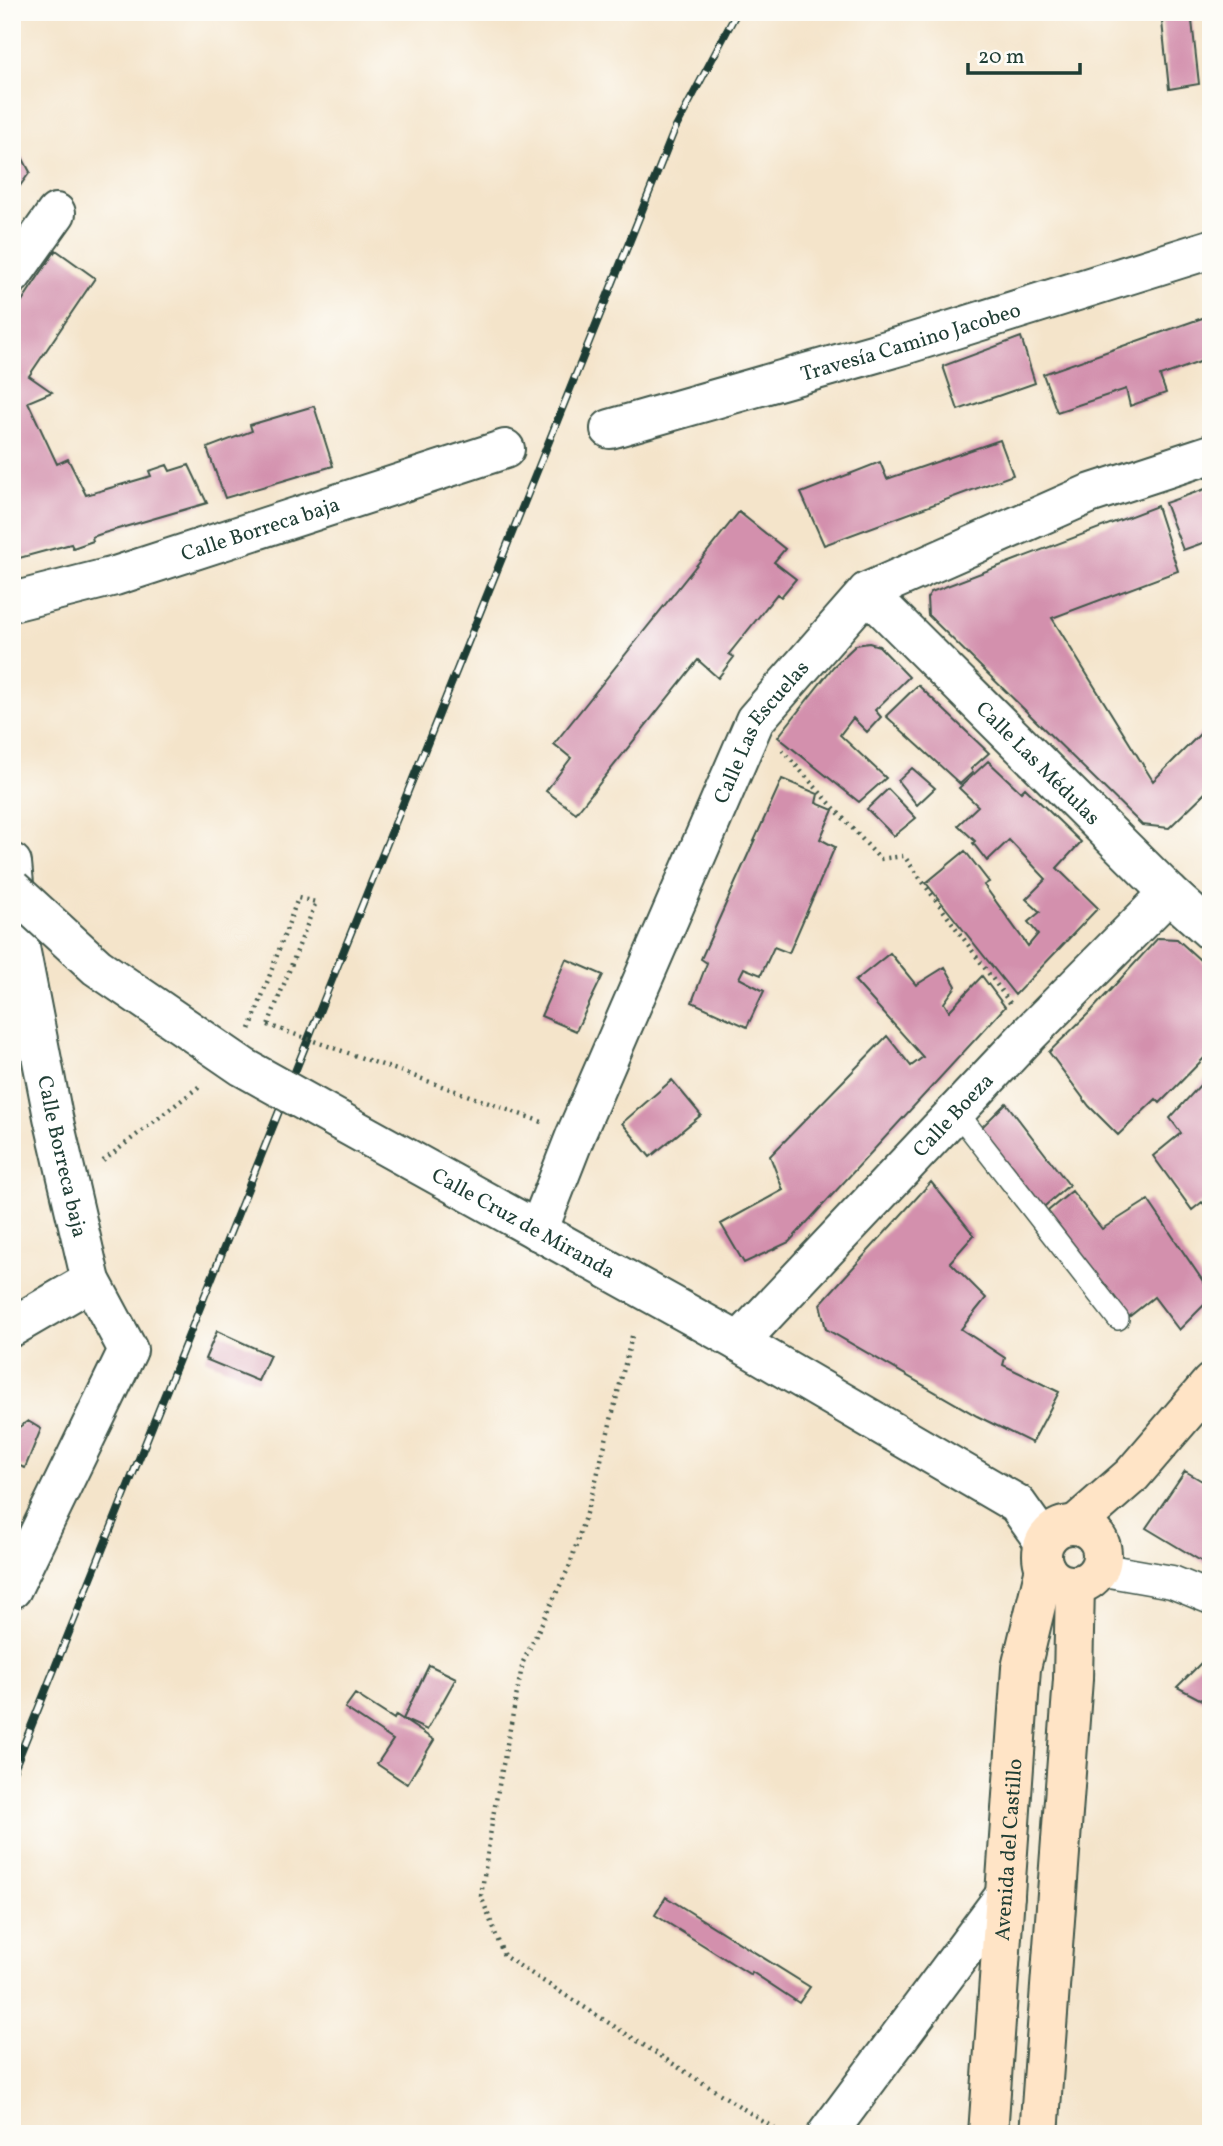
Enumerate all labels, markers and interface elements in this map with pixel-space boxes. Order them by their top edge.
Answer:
scale bar [968,32,1080,76]
text: 20 m [978,43,1024,72]
street label: Travesía Camino Jacobeo [798,296,1025,390]
street label: Calle Borreca baja [178,491,344,569]
street label: Calle Las Escuelas [707,655,817,809]
street label: Calle Las Médulas [969,695,1106,832]
street label: Calle Boeza [907,1067,1001,1165]
street label: Calle Borreca baja [29,1073,93,1241]
street label: Calle Cruz de Miranda [426,1161,620,1287]
street label: Avenida del Castillo [989,1758,1031,1942]

